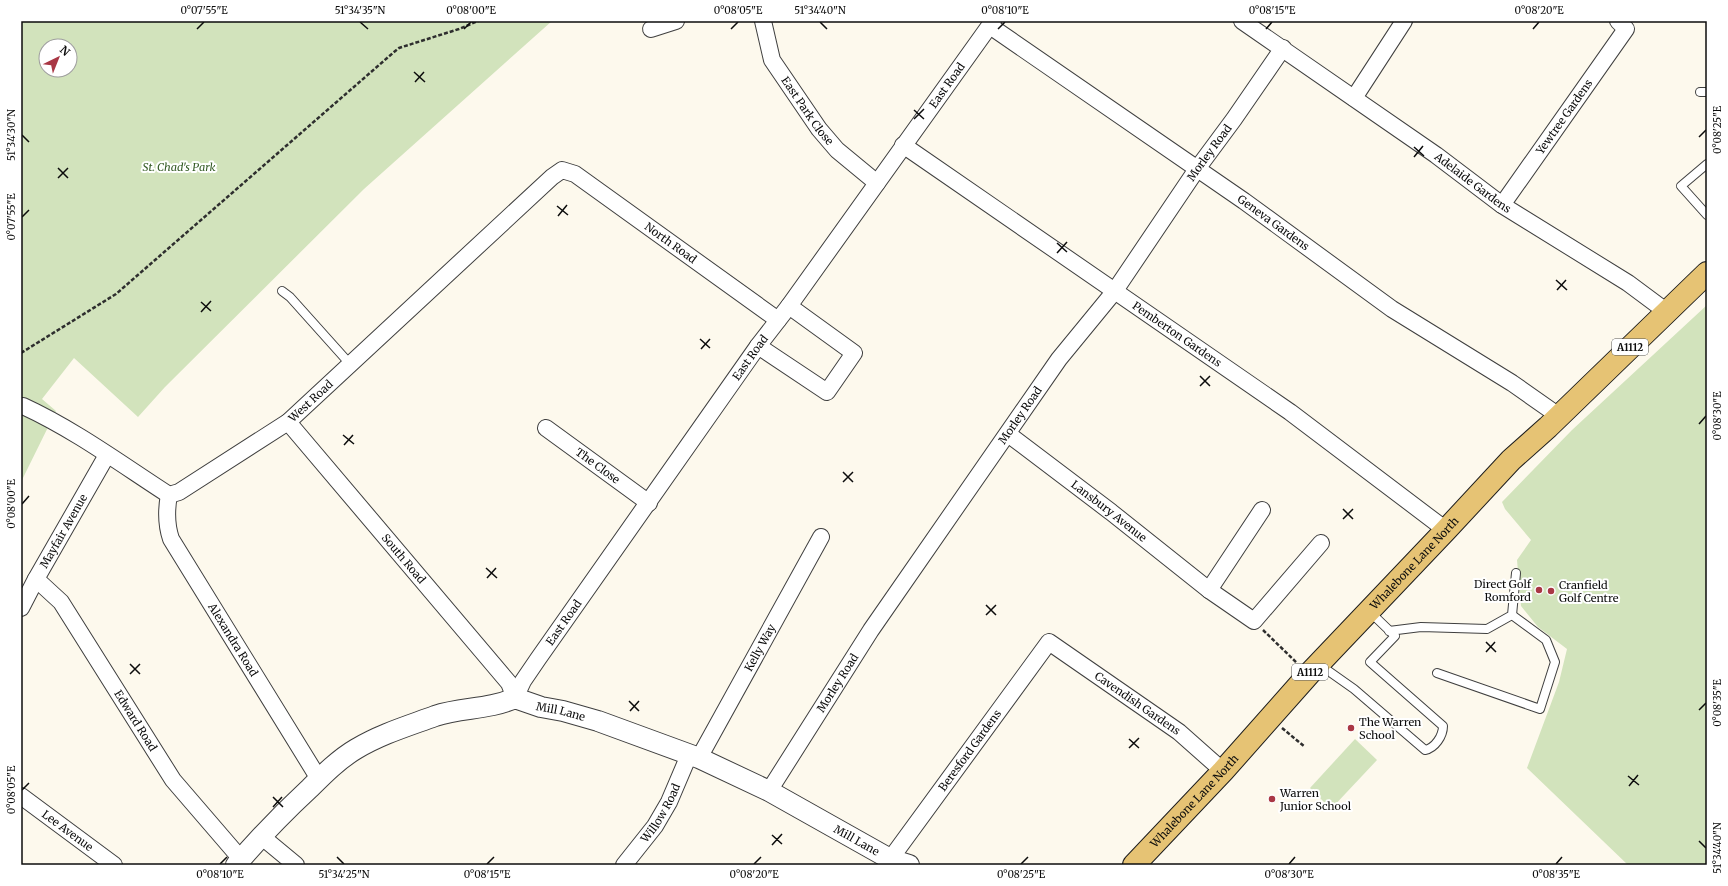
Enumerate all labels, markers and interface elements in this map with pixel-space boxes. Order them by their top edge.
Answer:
text: 0°07'55"E [180,4,228,17]
text: 51°34'35"N [335,4,386,17]
text: 0°08'00"E [446,4,496,17]
text: 0°08'05"E [714,4,763,17]
text: 51°34'40"N [794,4,846,17]
text: 0°08'10"E [981,4,1029,17]
text: 0°08'15"E [1249,4,1296,17]
text: 0°08'20"E [1514,4,1564,17]
north arrow [38,38,78,78]
text: N [57,43,73,59]
street label: East Road [926,60,968,111]
street label: East Park Close [778,74,837,148]
street label: Yewtree Gardens [1532,76,1595,158]
text: 0°08'25"E [1711,105,1724,154]
text: 51°34'30"N [5,109,18,161]
street label: Morley Road [1184,121,1235,184]
street label: Adelaide Gardens [1431,149,1514,216]
park label: St. Chad's Park [143,160,215,174]
street label: Geneva Gardens [1235,192,1312,253]
text: 0°07'55"E [5,193,18,241]
street label: North Road [642,219,700,266]
street label: Pemberton Gardens [1130,298,1224,370]
street label: East Road [729,332,771,383]
road number: A1112 [1612,339,1648,355]
street label: West Road [285,377,336,426]
street label: Morley Road [995,383,1045,447]
text: 0°08'30"E [1711,391,1724,441]
street label: The Close [573,445,623,487]
street label: Lansbury Avenue [1068,477,1150,545]
text: 0°08'00"E [5,479,18,529]
street label: Mayfair Avenue [37,491,90,570]
street label: Whalebone Lane North [1366,513,1462,613]
street label: South Road [379,531,429,587]
place label: Direct Golf Romford [1474,577,1532,604]
place label: Cranfield Golf Centre [1559,578,1619,605]
marker: Direct Golf Romford [1534,585,1544,595]
marker: Cranfield Golf Centre [1546,586,1556,596]
street label: East Road [543,597,585,648]
street label: Alexandra Road [205,600,261,679]
street label: Kelly Way [741,621,779,674]
street label: Morley Road [814,651,861,715]
road number: A1112 [1292,664,1328,680]
street label: Cavendish Gardens [1092,669,1183,738]
text: 0°08'35"E [1711,678,1724,727]
street label: Edward Road [111,687,160,754]
street label: Mill Lane [535,699,587,724]
street label: Beresford Gardens [935,707,1004,794]
place label: The Warren School [1359,715,1422,742]
marker: The Warren School [1346,723,1356,733]
street label: Whalebone Lane North [1147,751,1242,851]
text: 0°08'05"E [5,765,18,814]
street label: Willow Road [637,781,683,846]
place label: Warren Junior School [1279,786,1352,813]
marker: Warren Junior School [1267,794,1277,804]
street label: Lee Avenue [39,807,96,854]
street label: Mill Lane [831,822,882,859]
text: 51°34'40"N [1711,822,1724,874]
text: 0°08'10"E [196,868,244,881]
text: 51°34'25"N [318,868,370,881]
text: 0°08'15"E [464,868,511,881]
text: 0°08'20"E [729,868,779,881]
text: 0°08'25"E [997,868,1046,881]
text: 0°08'30"E [1265,868,1314,881]
text: 0°08'35"E [1532,868,1581,881]

